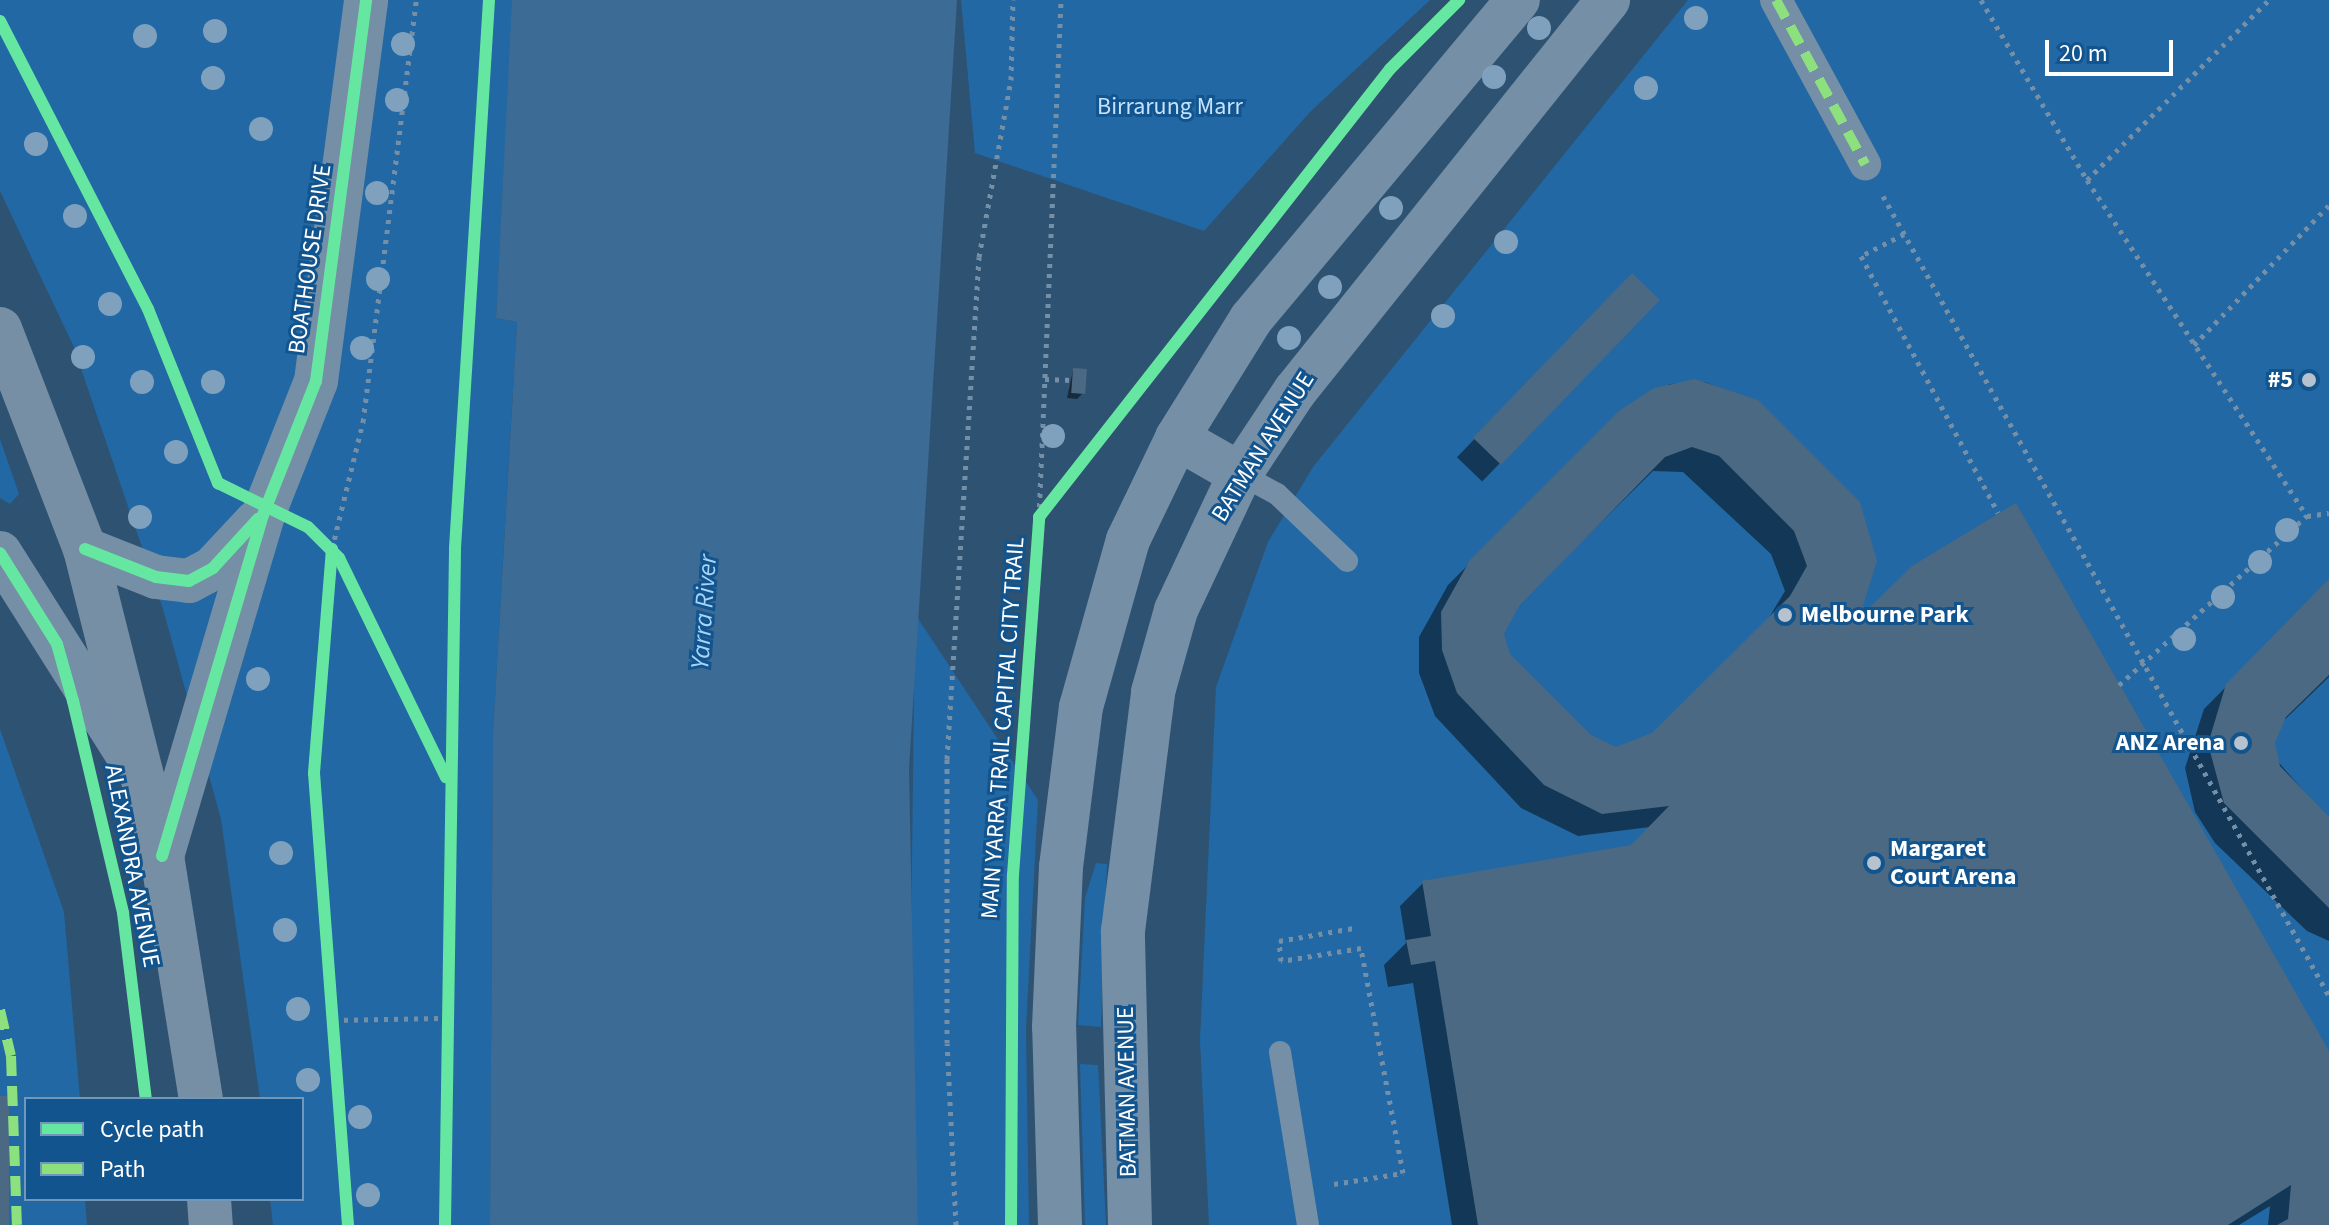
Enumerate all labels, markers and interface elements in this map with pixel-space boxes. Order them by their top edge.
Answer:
scale bar [2049,24,2177,74]
text: 20 m [2059,36,2108,71]
park label: Birrarung Marr [1097,93,1243,121]
street label: BOATHOUSE DRIVE [282,162,338,356]
place label: #5 [2268,366,2293,394]
street label: BATMAN AVENUE [1206,367,1320,527]
marker: #5 [2300,371,2318,389]
street label: MAIN YARRA TRAIL CAPITAL CITY TRAIL [975,536,1031,920]
water label: Yarra River [684,553,724,671]
place label: Melbourne Park [1801,601,1969,629]
marker: Melbourne Park [1776,606,1794,624]
place label: ANZ Arena [2116,729,2225,757]
marker: ANZ Arena [2232,734,2250,752]
street label: ALEXANDRA AVENUE [98,762,166,970]
place label: Margaret Court Arena [1890,835,2016,891]
marker: Margaret Court Arena [1865,854,1883,872]
street label: BATMAN AVENUE [1111,1006,1143,1178]
legend [24,1097,304,1201]
text: Cycle path [100,1112,204,1147]
text: Path [100,1152,146,1187]

